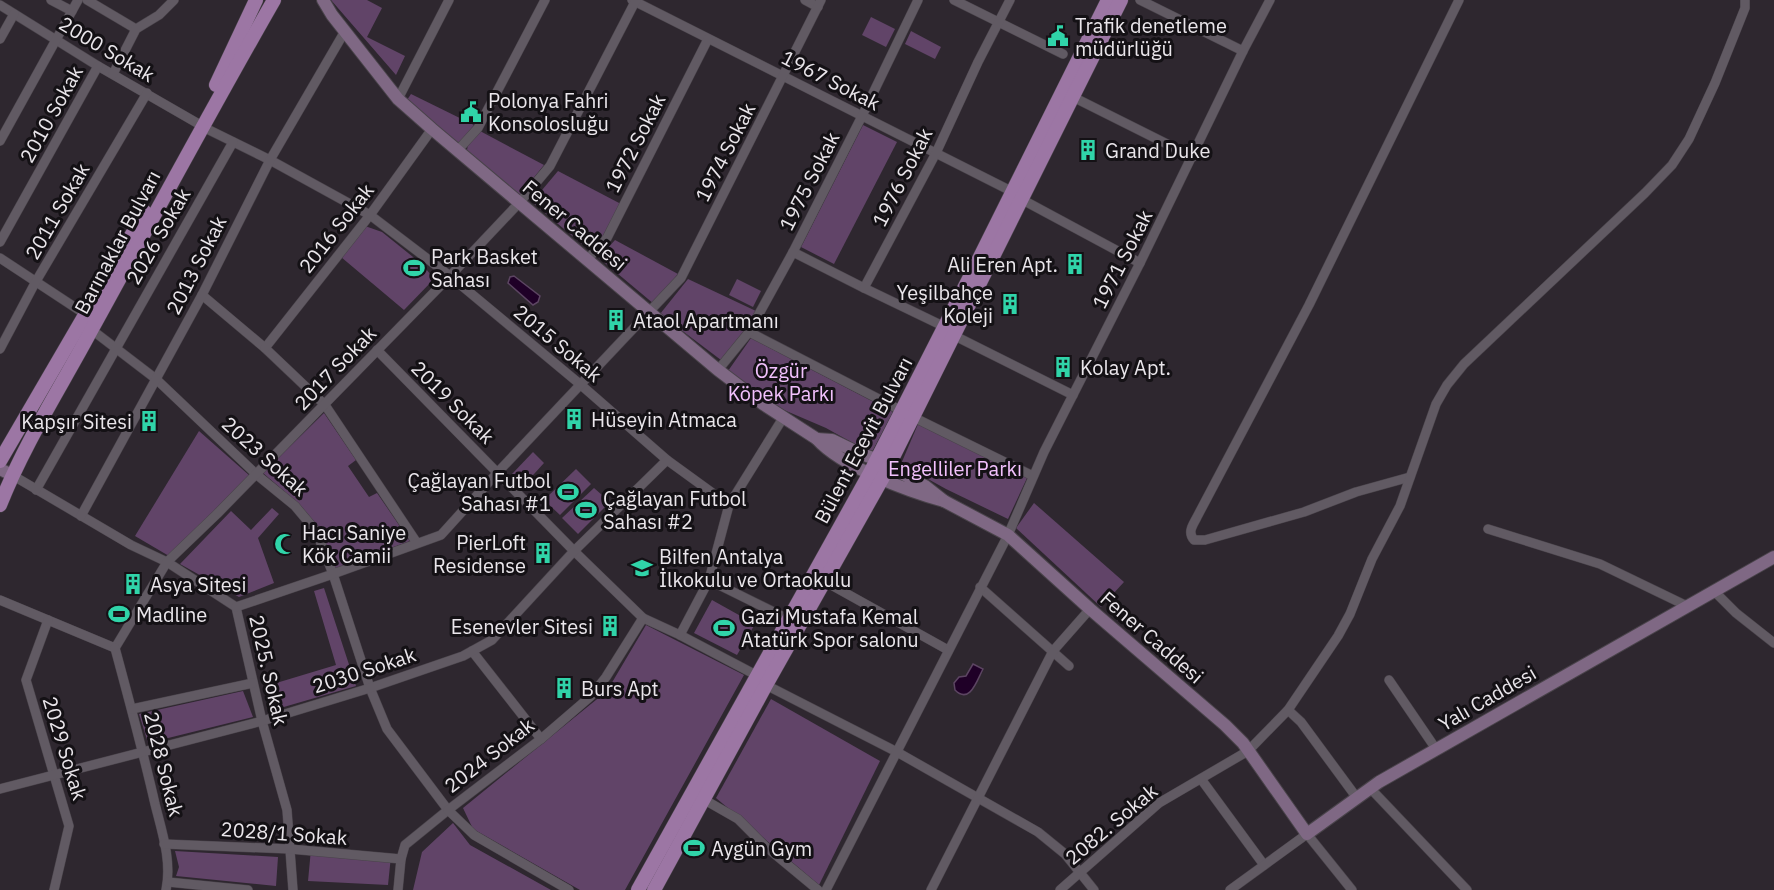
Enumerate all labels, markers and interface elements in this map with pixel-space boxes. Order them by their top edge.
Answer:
street label: 2000 Sokak [54,10,160,88]
place label: Trafik denetleme müdürlüğü [1075,12,1227,62]
public building icon: Trafik denetleme müdürlüğü [1046,24,1070,48]
street label: 1967 Sokak [777,44,885,117]
street label: 2010 Sokak [13,60,89,167]
place label: Polonya Fahri Konsolosluğu [488,87,609,137]
street label: 1972 Sokak [599,89,672,197]
street label: 1974 Sokak [689,98,762,206]
public building icon: Polonya Fahri Konsolosluğu [459,100,483,124]
street label: 1976 Sokak [866,123,939,231]
street label: 1975 Sokak [773,127,846,235]
place label: Grand Duke [1105,137,1210,164]
building icon: Grand Duke [1076,138,1100,162]
street label: 2011 Sokak [19,157,96,264]
street label: Barınaklar Bulvarı [68,165,166,319]
street label: Fener Caddesi [517,173,633,277]
street label: 2016 Sokak [292,177,380,279]
street label: 2026 Sokak [120,182,197,289]
street label: 1971 Sokak [1086,205,1159,313]
street label: 2013 Sokak [160,211,233,319]
place label: Park Basket Sahası [431,243,538,293]
place label: Ali Eren Apt. [947,251,1058,278]
building icon: Ali Eren Apt. [1063,252,1087,276]
sports icon: Park Basket Sahası [402,256,426,280]
place label: Yeşilbahçe Koleji [896,279,993,329]
building icon: Yeşilbahçe Koleji [998,292,1022,316]
street label: 2015 Sokak [508,298,608,388]
place label: Ataol Apartmanı [633,307,779,334]
building icon: Ataol Apartmanı [604,308,628,332]
street label: 2017 Sokak [288,320,382,416]
street label: Bülent Ecevit Bulvarı [808,352,918,528]
place label: Kolay Apt. [1080,354,1171,381]
street label: 2019 Sokak [406,355,501,450]
building icon: Kolay Apt. [1051,355,1075,379]
park label: Özgür Köpek Parkı [728,357,834,407]
place label: Hüseyin Atmaca [591,406,737,433]
building icon: Hüseyin Atmaca [562,407,586,431]
place label: Kapşır Sitesi [21,408,132,435]
building icon: Kapşır Sitesi [137,409,161,433]
street label: 2023 Sokak [216,410,314,502]
park label: Engelliler Parkı [888,455,1022,482]
place label: Çağlayan Futbol Sahası #1 [408,467,551,517]
sports icon: Çağlayan Futbol Sahası #1 [556,480,580,504]
place label: Çağlayan Futbol Sahası #2 [603,485,747,535]
sports icon: Çağlayan Futbol Sahası #2 [574,498,598,522]
place label: Hacı Saniye Kök Camii [302,519,406,569]
place label: PierLoft Residense [433,529,526,579]
mosque icon: Hacı Saniye Kök Camii [273,532,297,556]
building icon: PierLoft Residense [531,541,555,565]
place label: Bilfen Antalya İlkokulu ve Ortaokulu [659,543,851,593]
school or university icon: Bilfen Antalya İlkokulu ve Ortaokulu [630,556,654,580]
place label: Asya Sitesi [150,571,247,598]
building icon: Asya Sitesi [121,572,145,596]
street label: Fener Caddesi [1095,585,1209,689]
place label: Madline [136,601,207,628]
sports icon: Madline [107,602,131,626]
place label: Gazi Mustafa Kemal Atatürk Spor salonu [741,603,919,653]
street label: 2025. Sokak [243,612,295,728]
place label: Esenevler Sitesi [451,613,593,640]
building icon: Esenevler Sitesi [598,614,622,638]
sports icon: Gazi Mustafa Kemal Atatürk Spor salonu [712,616,736,640]
street label: 2030 Sokak [309,640,420,699]
street label: Yalı Caddesi [1433,659,1541,737]
place label: Burs Apt [581,675,659,702]
building icon: Burs Apt [552,676,576,700]
street label: 2029 Sokak [36,693,94,804]
street label: 2028 Sokak [138,709,190,820]
street label: 2024 Sokak [438,711,540,799]
street label: 2082. Sokak [1059,777,1163,871]
street label: 2028/1 Sokak [220,815,349,851]
place label: Aygün Gym [711,835,812,862]
sports icon: Aygün Gym [682,836,706,860]

